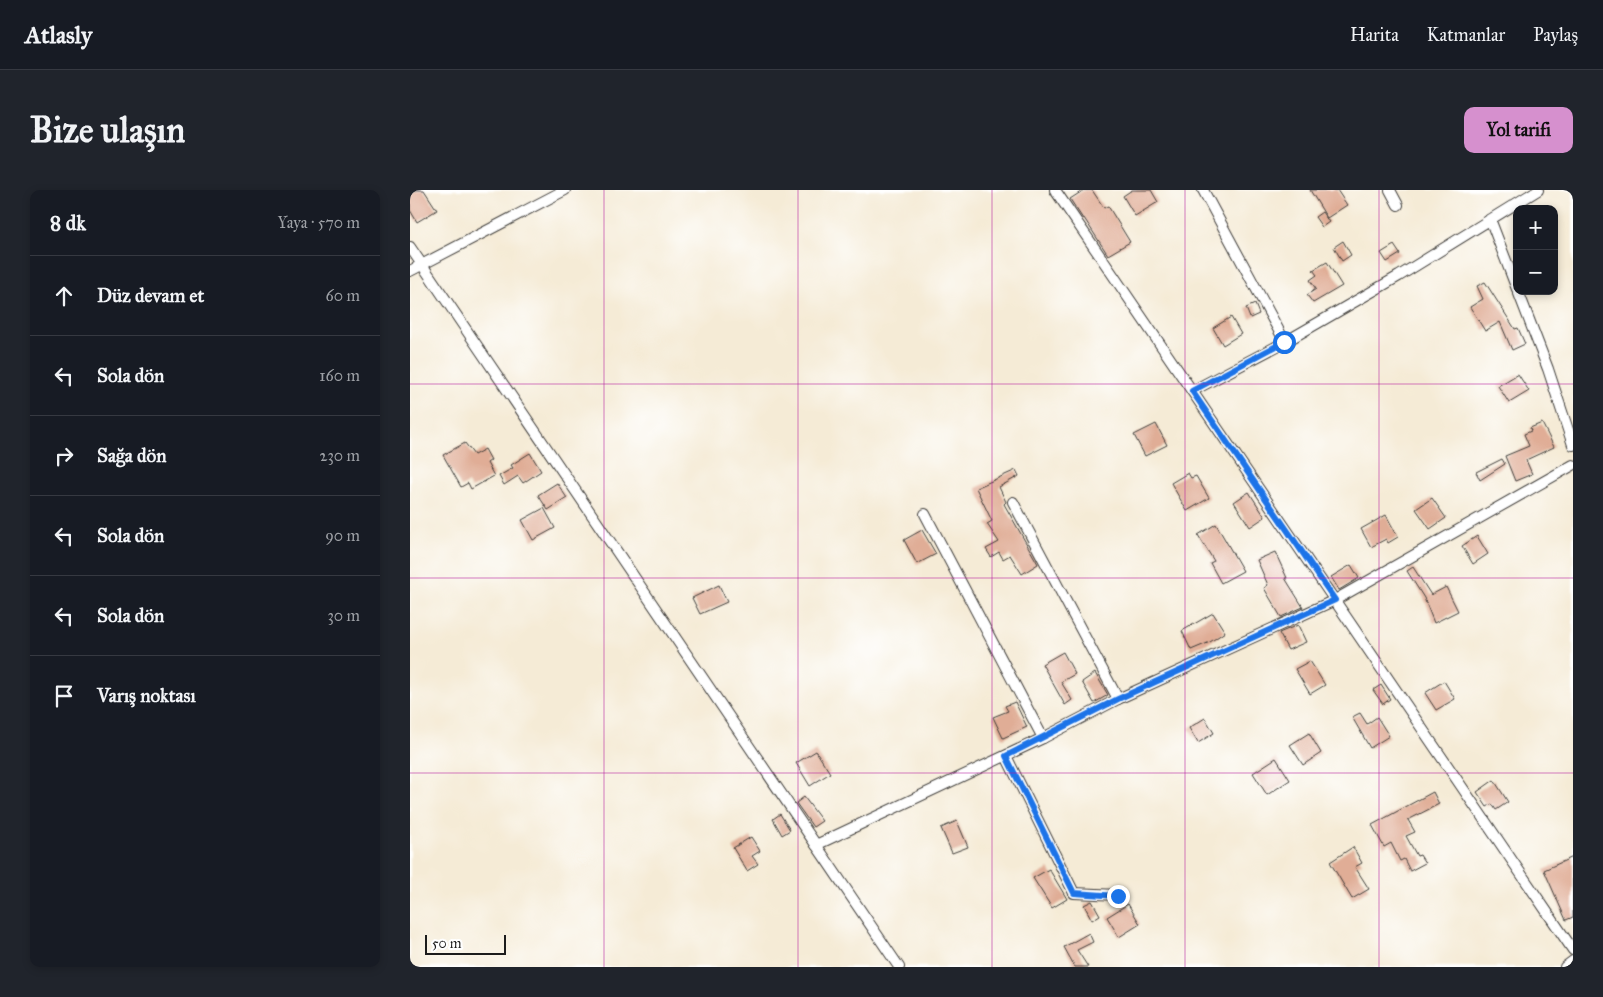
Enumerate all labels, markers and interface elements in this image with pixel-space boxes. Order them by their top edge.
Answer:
text: Atlasly [25,20,92,50]
text: Harita [1350,24,1399,46]
text: Katmanlar [1427,24,1505,46]
text: Paylaş [1533,24,1578,46]
button: Yol tarifi [1464,107,1573,153]
text: Bize ulaşın [30,109,185,152]
map controls [1513,205,1558,295]
button: + [1513,205,1558,250]
text: 8 dk [50,210,86,236]
text: Yaya · 570 m [278,213,360,232]
button: − [1513,250,1558,295]
icon: ahead [50,282,78,310]
text: Düz devam et [97,284,204,307]
text: 60 m [326,286,360,305]
route start [1273,331,1296,354]
icon: left [50,362,78,390]
text: Sola dön [97,364,164,387]
text: 160 m [319,366,360,385]
icon: right [50,442,78,470]
text: Sağa dön [97,444,166,467]
text: 230 m [320,446,360,465]
icon: left [50,522,78,550]
text: Sola dön [97,524,164,547]
text: 90 m [325,526,360,545]
icon: left [50,602,78,630]
text: Sola dön [97,604,164,627]
text: 30 m [327,606,360,625]
icon: arrive [50,682,78,710]
text: Varış noktası [97,684,196,707]
route end [1107,885,1130,908]
scale bar [425,932,506,955]
text: 50 m [432,935,461,952]

